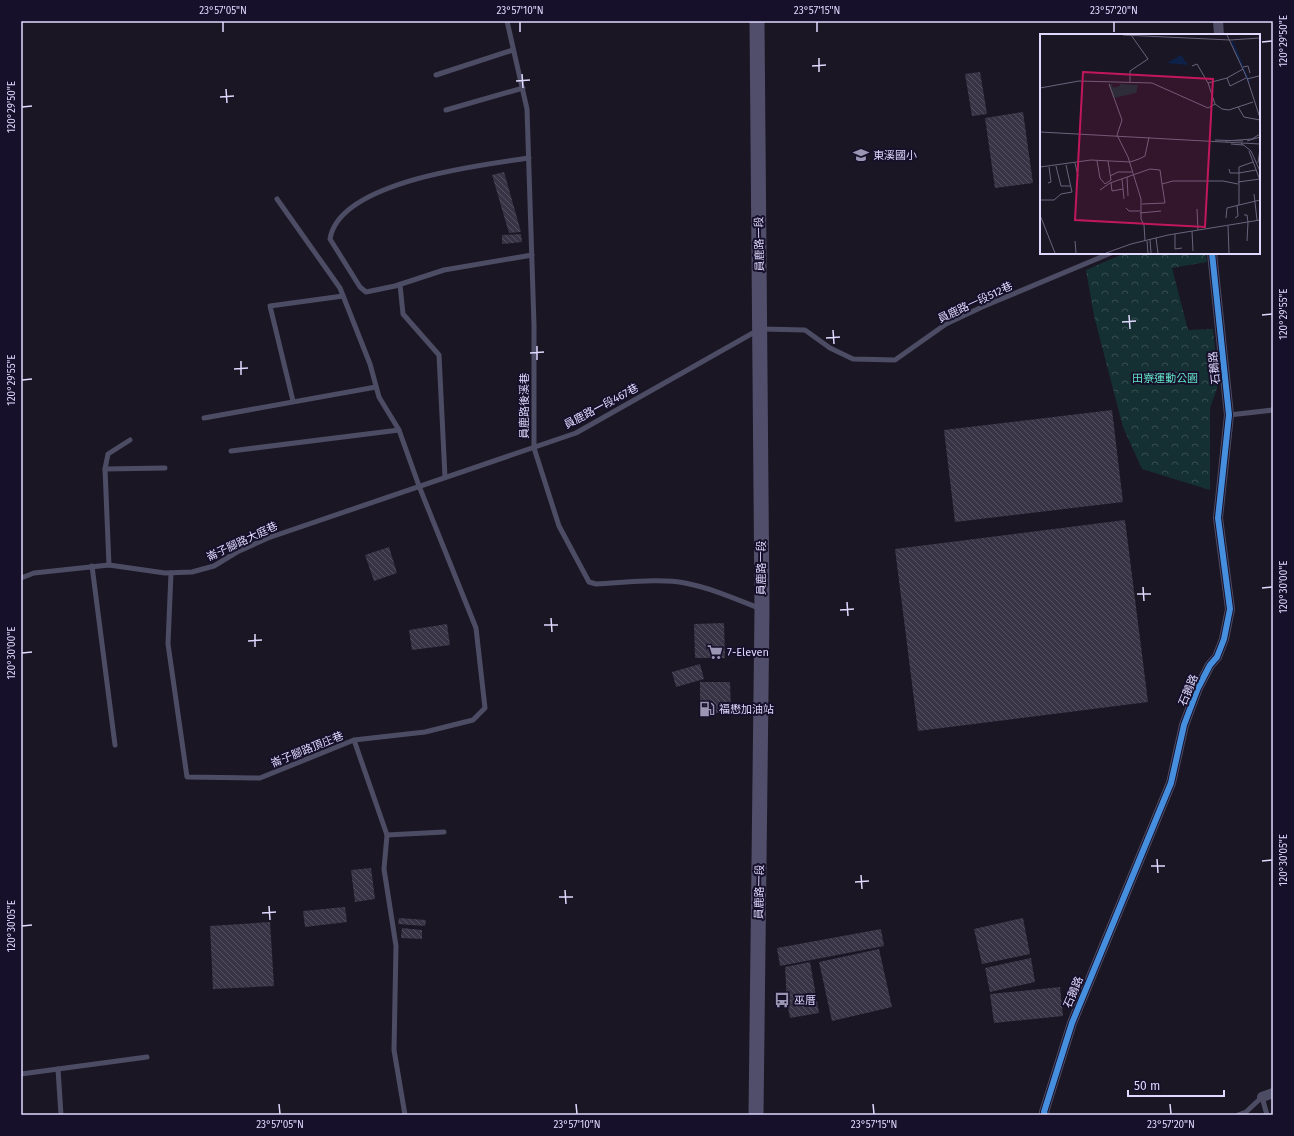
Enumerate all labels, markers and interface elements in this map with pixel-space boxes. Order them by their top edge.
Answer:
text: 23°57'05"N [199,5,247,17]
text: 23°57'10"N [496,5,544,17]
text: 23°57'15"N [794,5,840,17]
text: 23°57'20"N [1090,5,1138,17]
text: 120°29'50"E [1278,15,1290,67]
inset map [1040,34,1260,254]
text: 120°29'50"E [6,81,18,133]
school or university icon: 東溪國小 [852,146,870,164]
place label: 東溪國小 [873,149,917,162]
street label: 員鹿路一段 [753,216,766,272]
street label: 員鹿路一段512巷 [936,279,1015,325]
text: 120°29'55"E [1278,288,1290,340]
street label: 石鵝路 [1206,351,1223,385]
text: 120°29'55"E [6,354,18,406]
park label: 田寮運動公園 [1132,372,1198,385]
street label: 員鹿路後溪巷 [518,373,531,439]
street label: 員鹿路一段467巷 [562,381,641,432]
street label: 崙子腳路大庭巷 [205,519,280,564]
street label: 員鹿路一段 [755,541,768,596]
text: 120°30'00"E [1278,560,1290,614]
text: 120°30'00"E [6,626,18,680]
supermarket icon: 7-Eleven [706,643,724,661]
place label: 7-Eleven [727,646,769,659]
street label: 石鵝路 [1176,672,1201,708]
fuel station icon: 福懋加油站 [698,700,716,718]
place label: 福懋加油站 [719,703,774,716]
street label: 崙子腳路頂庄巷 [269,729,345,770]
text: 120°30'05"E [1278,834,1290,886]
street label: 員鹿路一段 [753,864,766,920]
text: 120°30'05"E [6,900,18,952]
street label: 石鵝路 [1061,974,1086,1010]
bus stop icon: 巫厝 [773,991,791,1009]
place label: 巫厝 [794,994,816,1007]
scale bar [1128,1072,1224,1098]
text: 50 m [1134,1079,1160,1093]
text: 23°57'05"N [256,1119,304,1131]
text: 23°57'10"N [553,1119,601,1131]
text: 23°57'15"N [851,1119,897,1131]
text: 23°57'20"N [1147,1119,1195,1131]

